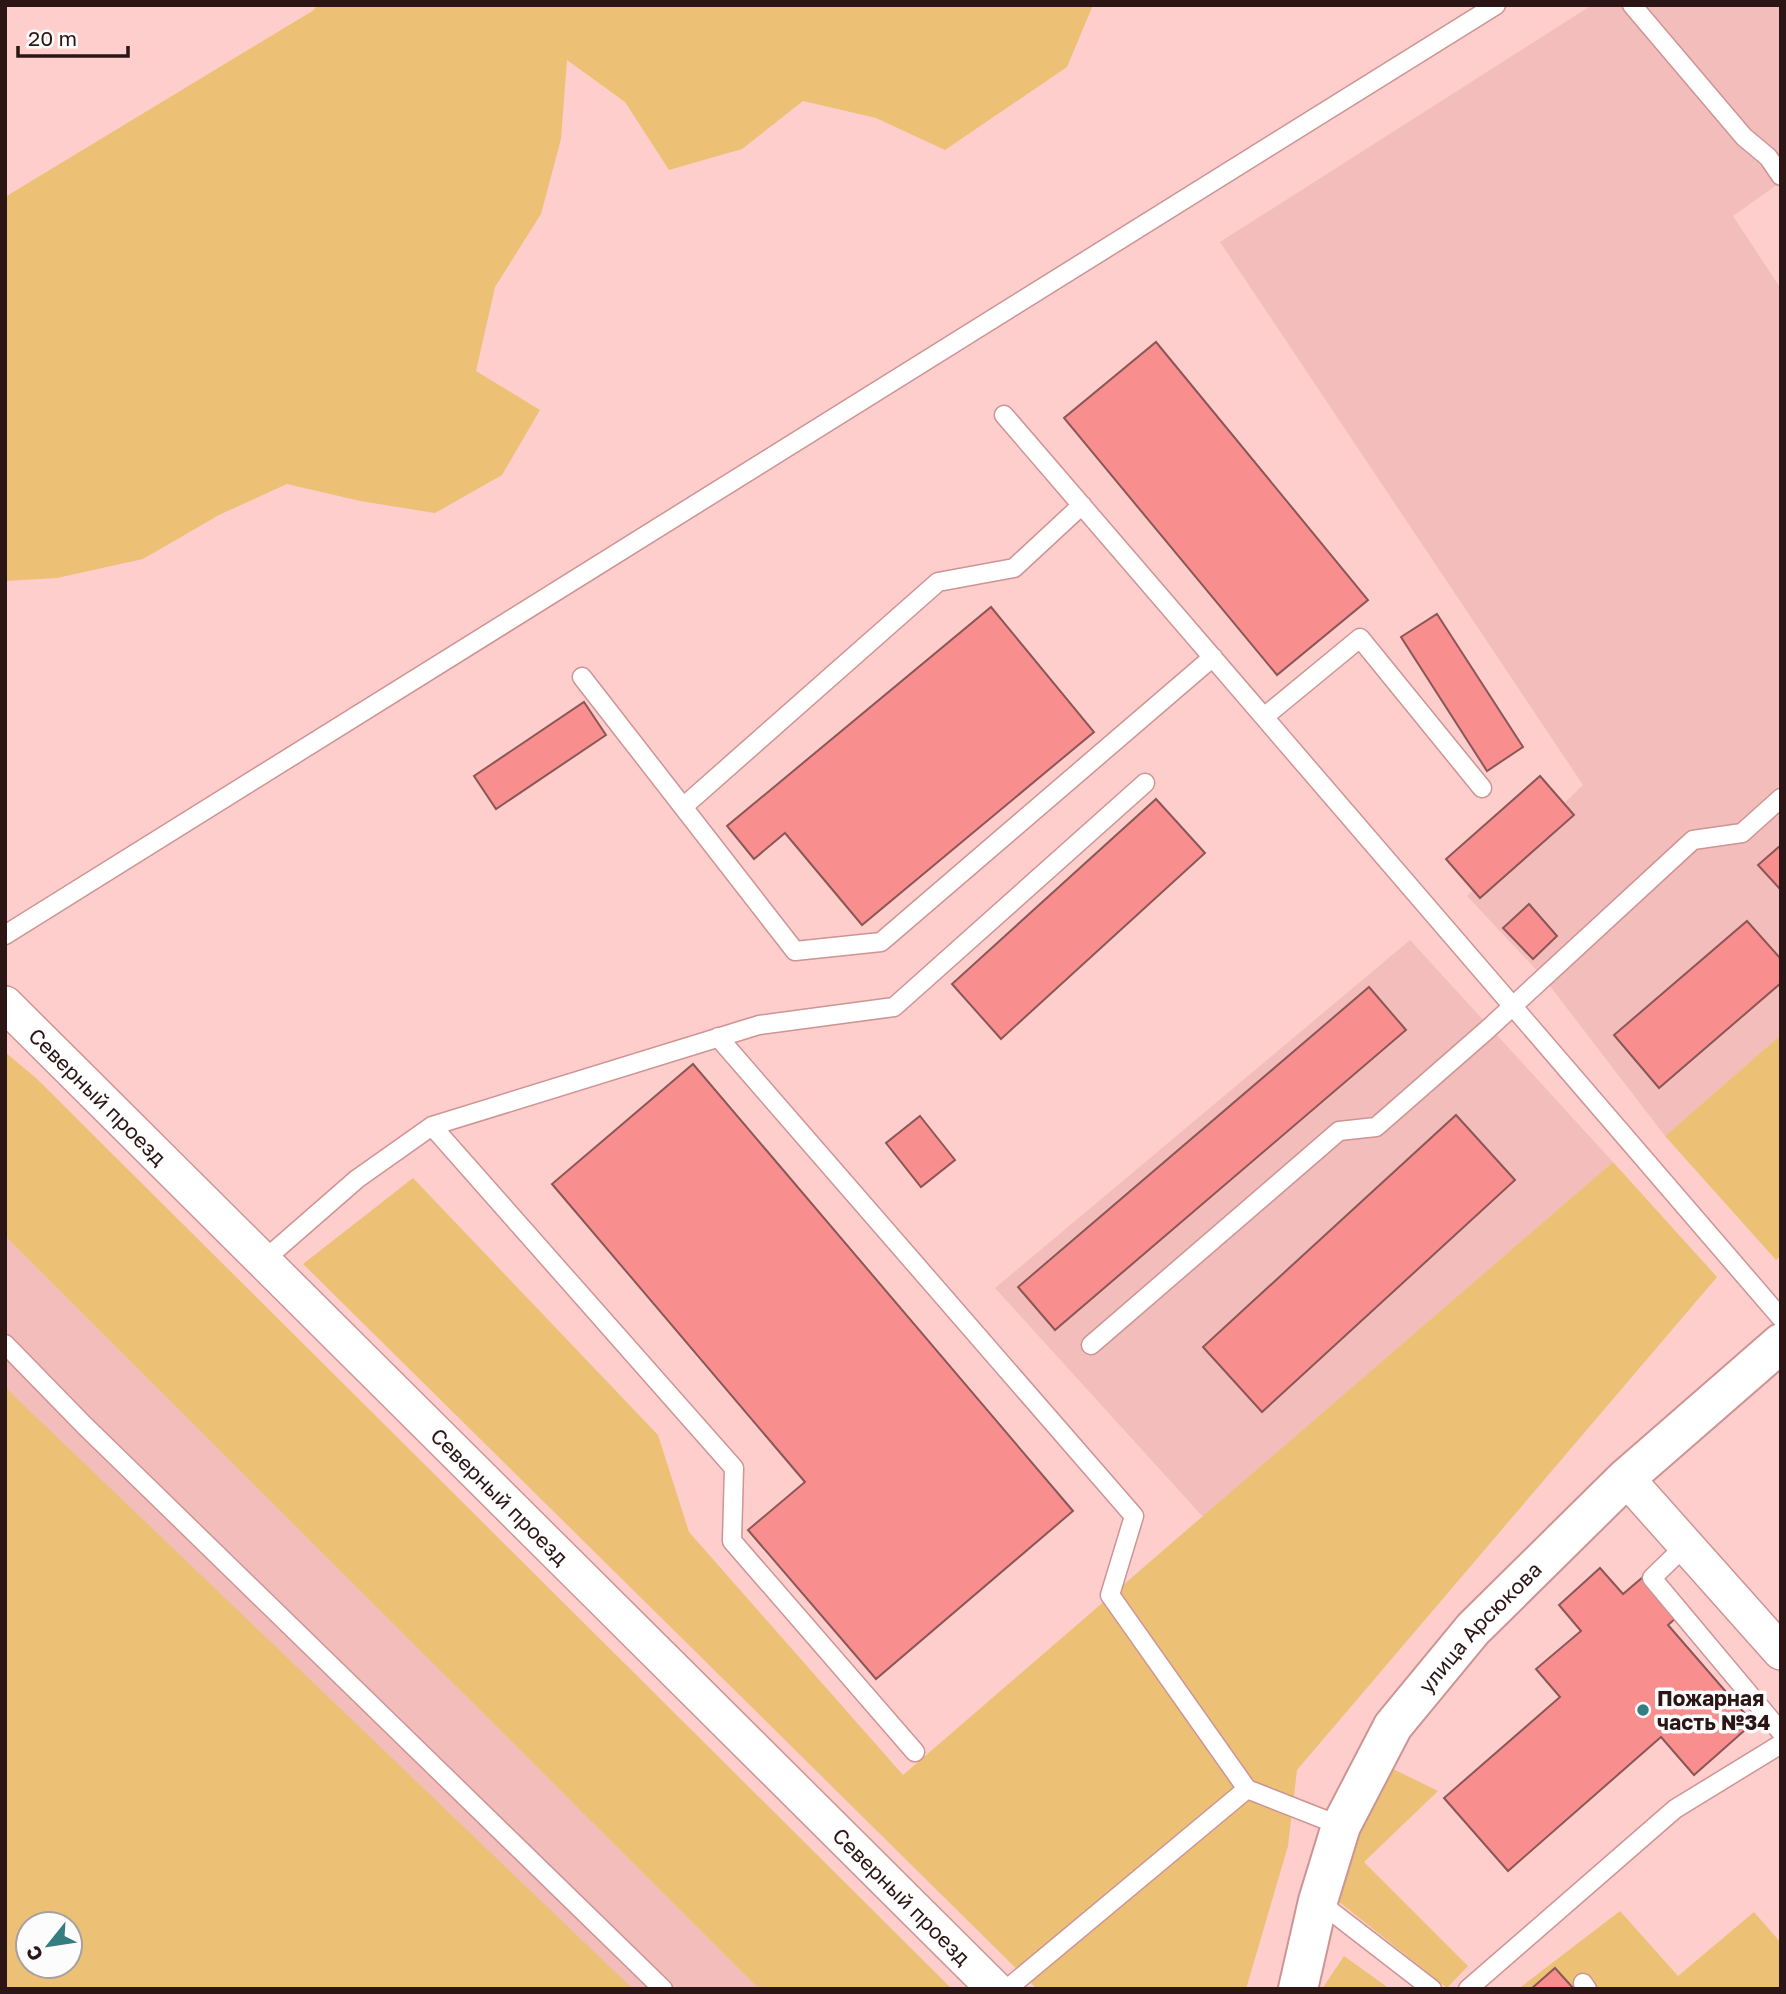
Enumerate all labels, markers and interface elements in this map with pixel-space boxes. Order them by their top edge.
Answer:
scale bar [18,14,128,58]
text: 20 m [28,25,77,51]
street label: Северный проезд [24,1022,172,1171]
street label: Северный проезд [426,1422,574,1571]
street label: улица Арсюкова [1413,1556,1547,1698]
place label: Пожарная часть №34 [1657,1685,1770,1735]
marker: Пожарная часть №34 [1635,1702,1651,1718]
street label: Северный проезд [827,1822,976,1970]
north arrow [14,1910,84,1980]
text: С [21,1942,47,1965]

